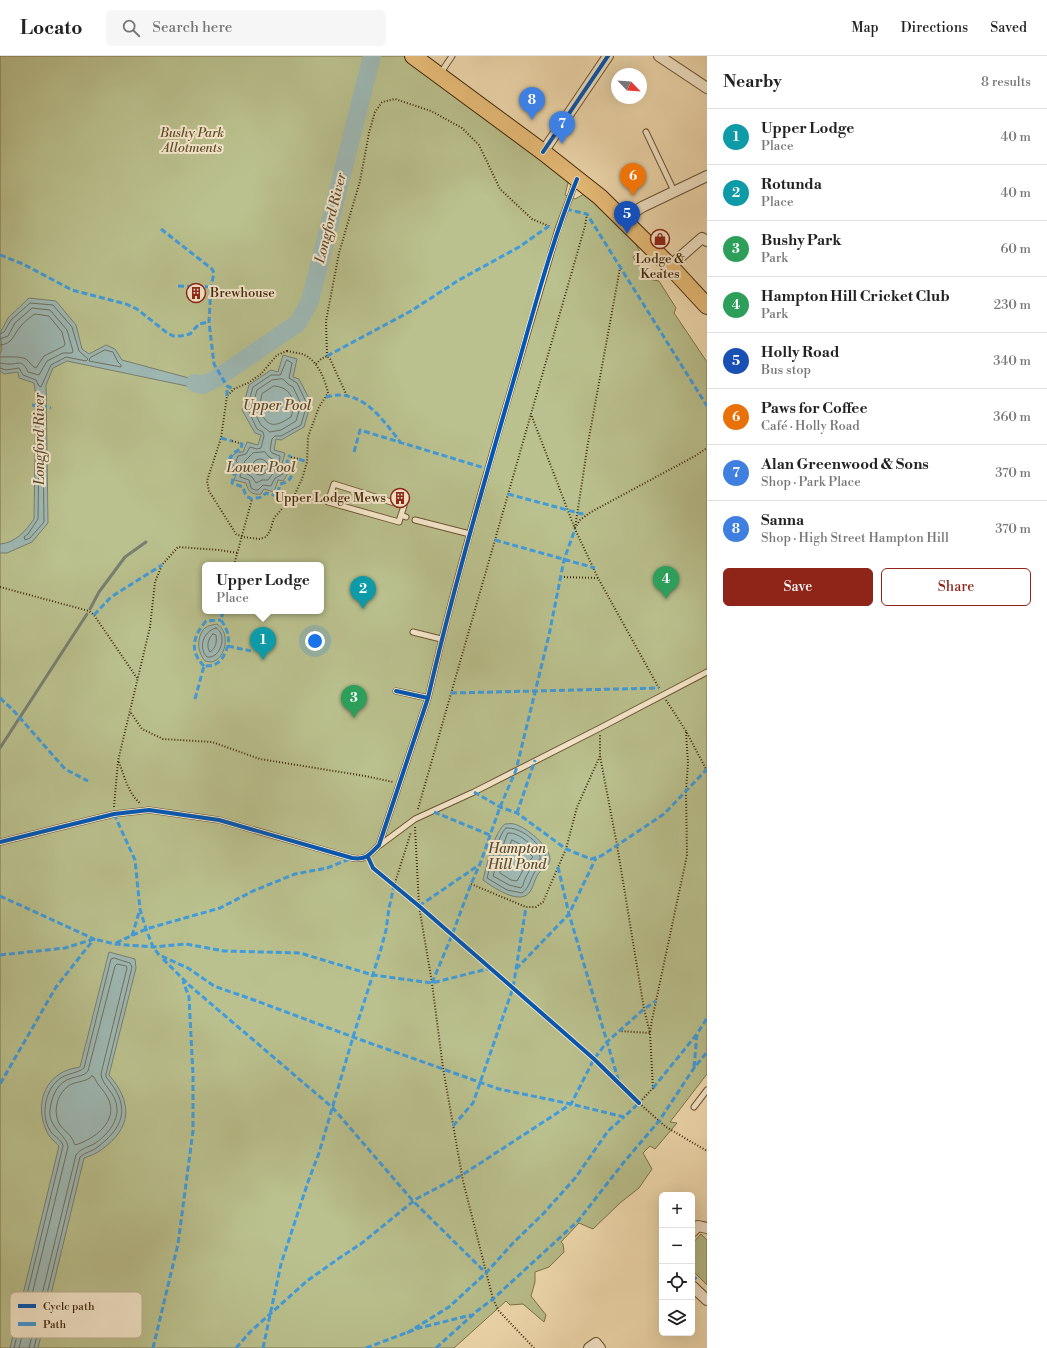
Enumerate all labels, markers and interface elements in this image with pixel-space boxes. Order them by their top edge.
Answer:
search box [106,10,386,46]
text: Locato [20,16,82,40]
icon: search [120,17,142,39]
text: Search here [152,18,232,37]
text: Map [851,19,879,37]
text: Directions [901,19,968,37]
text: Saved [990,19,1027,37]
north arrow [611,68,647,104]
text: Nearby [723,71,782,93]
text: 8 results [981,74,1031,90]
pin: 8 [519,87,545,120]
pin: 7 [549,111,575,144]
text: Upper Lodge [761,119,854,138]
park label: Bushy Park Allotments [159,125,224,156]
text: 1 [733,129,739,145]
text: 40 m [1001,129,1031,145]
text: Place [761,138,793,154]
pin: 6 [620,163,646,196]
water label: Longford River [311,170,351,266]
text: Rotunda [761,175,822,194]
text: 2 [732,185,740,201]
text: 40 m [1001,185,1031,201]
text: Place [761,194,793,210]
pin: 5 [614,201,640,234]
shop icon: Lodge & Keates [649,228,671,250]
text: Bushy Park [761,231,842,250]
text: 3 [732,241,740,257]
text: 60 m [1000,241,1031,257]
text: Park [761,250,788,266]
place label: Lodge & Keates [635,251,685,282]
building icon: Brewhouse [185,282,207,304]
place label: Brewhouse [209,285,275,301]
text: Hampton Hill Cricket Club [761,287,950,306]
text: 4 [732,297,740,313]
text: 230 m [994,297,1031,313]
text: Park [761,306,788,322]
text: Holly Road [761,343,839,362]
text: 5 [732,353,740,369]
text: 340 m [993,353,1031,369]
text: Bus stop [761,362,811,378]
water label: Longford River [31,392,49,486]
water label: Upper Pool [243,397,312,415]
text: Paws for Coffee [761,399,867,418]
text: 6 [732,409,740,425]
text: 360 m [993,409,1031,425]
text: Café · Holly Road [761,418,860,434]
text: Alan Greenwood & Sons [761,455,929,474]
water label: Lower Pool [226,459,296,477]
text: 7 [732,465,740,481]
text: 370 m [995,465,1031,481]
text: Shop · Park Place [761,474,861,490]
building icon: Upper Lodge Mews [389,487,411,509]
place label: Upper Lodge Mews [275,490,386,506]
text: Sanna [761,511,804,530]
text: 8 [732,521,740,537]
text: 370 m [995,521,1031,537]
text: Shop · High Street Hampton Hill [761,530,949,546]
popup [202,562,324,614]
pin: 4 [653,566,679,599]
button: Save [723,568,873,606]
button: Share [881,568,1031,606]
text: Upper Lodge [216,571,310,590]
pin: 2 [350,576,376,609]
text: Place [216,590,249,606]
pin: 1 [250,627,276,660]
your location [305,631,325,651]
pin: 3 [341,685,367,718]
water label: Hampton Hill Pond [487,840,547,874]
map controls [659,1192,695,1336]
button: + [659,1192,695,1228]
button: − [659,1228,695,1264]
button: locate [659,1264,695,1300]
legend [10,1292,142,1338]
text: Cycle path [43,1300,95,1314]
button: layers [659,1300,695,1336]
text: Path [43,1318,67,1332]

